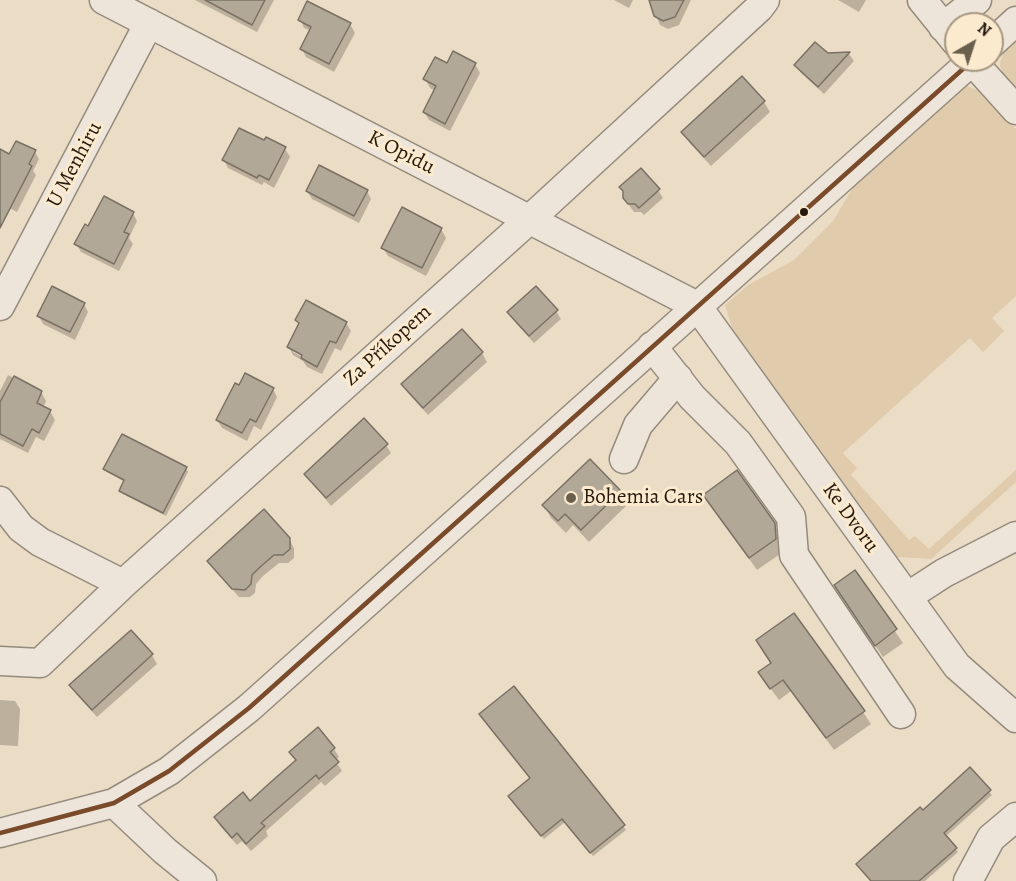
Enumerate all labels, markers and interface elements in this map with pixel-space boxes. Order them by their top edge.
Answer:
north arrow [944,12,1004,72]
text: N [973,17,996,42]
street label: U Menhiru [42,118,108,212]
street label: K Opidu [363,126,439,180]
unlabelled marker [798,206,810,218]
street label: Za Příkopem [339,300,437,392]
street label: Ke Dvoru [816,478,884,558]
place label: Bohemia Cars [583,485,703,511]
marker: Bohemia Cars [564,491,578,505]

